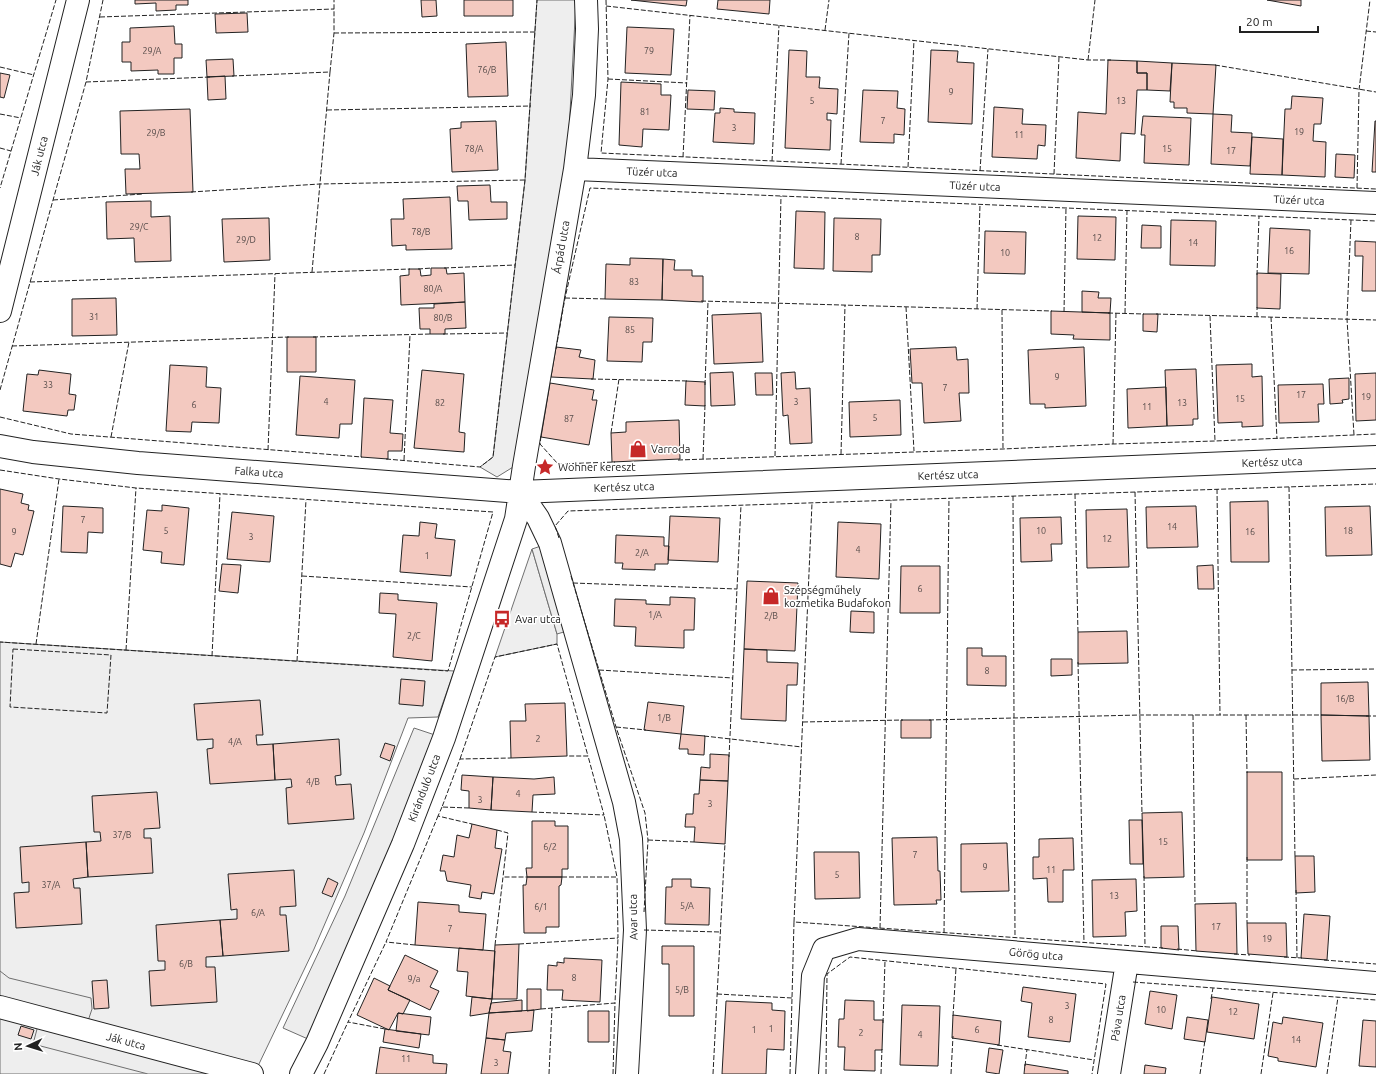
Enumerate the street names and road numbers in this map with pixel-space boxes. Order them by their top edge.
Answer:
street label: Ják utca [28,135,50,177]
street label: Tüzér utca [626,165,678,179]
street label: Tüzér utca [949,179,1001,193]
street label: Tüzér utca [1273,193,1325,207]
street label: Árpád utca [549,219,572,274]
street label: Kertész utca [1241,455,1303,469]
street label: Falka utca [234,464,284,480]
street label: Kertész utca [917,468,979,482]
street label: Kertész utca [593,480,655,494]
street label: Kiránduló utca [406,752,442,824]
street label: Avar utca [627,894,639,940]
street label: Görög utca [1008,946,1064,962]
street label: Páva utca [1108,994,1128,1042]
street label: Ják utca [105,1030,147,1052]

